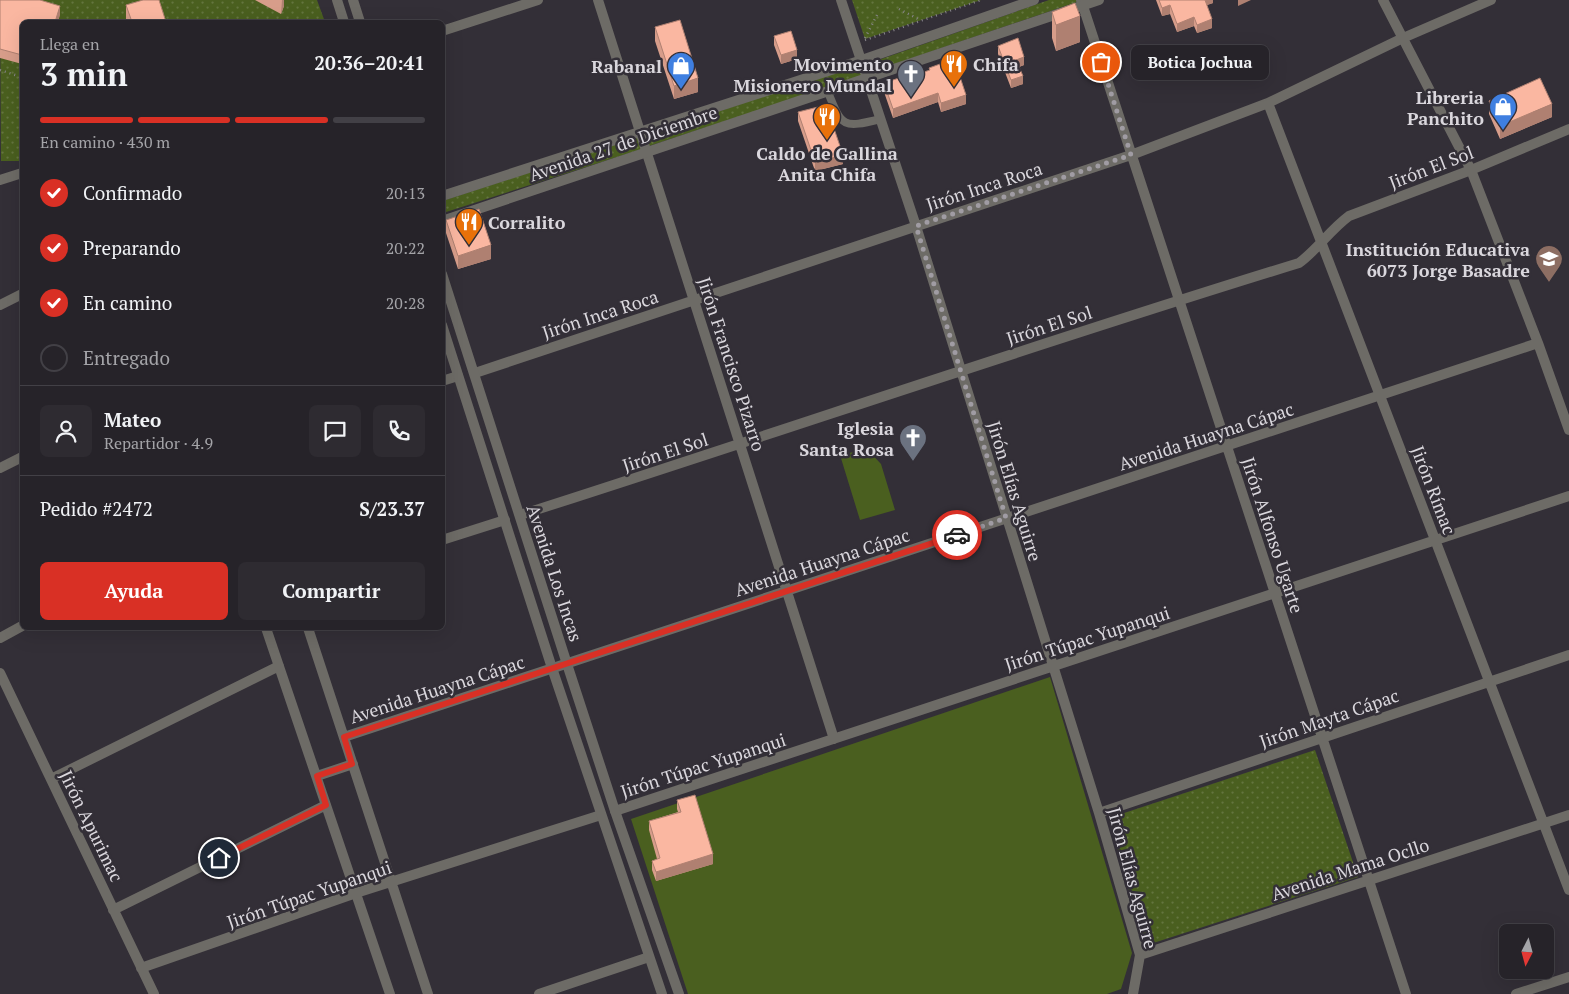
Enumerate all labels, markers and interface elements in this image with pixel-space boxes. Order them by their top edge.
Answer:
text: Llega en [40,33,100,55]
pin [1080,41,1122,83]
callout: Botica Jochua [1131,44,1268,80]
icon: bag [1087,48,1115,76]
restaurant icon: Chifa [939,49,969,88]
text: 20:36–20:41 [314,50,425,75]
shop icon: Rabanal [666,51,696,90]
text: Botica Jochua [1148,51,1252,73]
place label: Movimento Misionero Mundal [734,52,892,97]
place label: Chifa [973,52,1019,76]
text: 3 min [40,53,128,95]
place label: Rabanal [591,54,662,78]
church icon: Movimento Misionero Mundal [896,59,926,98]
place label: Libreria Panchito [1407,85,1484,130]
shop icon: Libreria Panchito [1488,92,1518,131]
street label: Avenida 27 de Diciembre [526,99,720,187]
restaurant icon: Caldo de Gallina Anita Chifa [812,102,842,141]
text: En camino · 430 m [40,131,170,153]
street label: Jirón El Sol [1385,140,1477,194]
place label: Caldo de Gallina Anita Chifa [756,141,898,186]
street label: Jirón Inca Roca [923,156,1045,216]
icon: check [40,179,68,207]
text: Confirmado [83,180,182,205]
text: 20:13 [386,182,425,204]
restaurant icon: Corralito [454,207,484,246]
place label: Corralito [488,210,566,234]
icon: check [40,234,68,262]
text: Preparando [83,235,181,260]
text: 20:22 [386,237,425,259]
place label: Institución Educativa 6073 Jorge Basadre [1346,237,1530,282]
school or university icon: Institución Educativa 6073 Jorge Basadre [1534,244,1564,283]
street label: Jirón Francisco Pizarro [693,274,772,454]
street label: Jirón Inca Roca [539,284,661,344]
icon: check [40,289,68,317]
text: En camino [83,290,172,315]
text: 20:28 [386,292,425,314]
street label: Jirón El Sol [1003,300,1095,350]
text: Entregado [83,345,170,370]
street label: Avenida Huayna Cápac [1115,396,1297,476]
button: person [40,405,92,457]
button: chat [309,405,361,457]
button: phone [373,405,425,457]
text: Mateo [104,407,161,432]
place label: Iglesia Santa Rosa [799,416,894,461]
street label: Jirón Elías Aguirre [982,418,1048,564]
church icon: Iglesia Santa Rosa [898,423,928,462]
street label: Jirón El Sol [619,427,711,477]
text: Repartidor · 4.9 [104,432,213,454]
street label: Jirón Rímac [1406,442,1462,538]
street label: Jirón Alfonso Ugarte [1236,454,1310,616]
text: Pedido #2472 [40,496,153,521]
text: S/23.37 [359,496,425,521]
street label: Avenida Los Incas [522,501,588,645]
courier [932,510,982,560]
icon: car [943,521,971,549]
street label: Avenida Huayna Cápac [731,522,913,602]
button: Ayuda [40,562,228,620]
button: Compartir [238,562,425,620]
street label: Jirón Túpac Yupanqui [1001,600,1173,676]
street label: Avenida Huayna Cápac [346,649,528,729]
street label: Jirón Mayta Cápac [1256,683,1402,753]
street label: Jirón Túpac Yupanqui [617,727,789,803]
street label: Jirón Apurimac [55,766,129,886]
street label: Jirón Elías Aguirre [1103,805,1163,951]
street label: Avenida Mama Ocllo [1268,832,1432,906]
pin [198,837,240,879]
icon: home [205,844,233,872]
street label: Jirón Túpac Yupanqui [224,855,394,933]
north arrow [1499,924,1554,979]
map controls [1499,924,1554,979]

